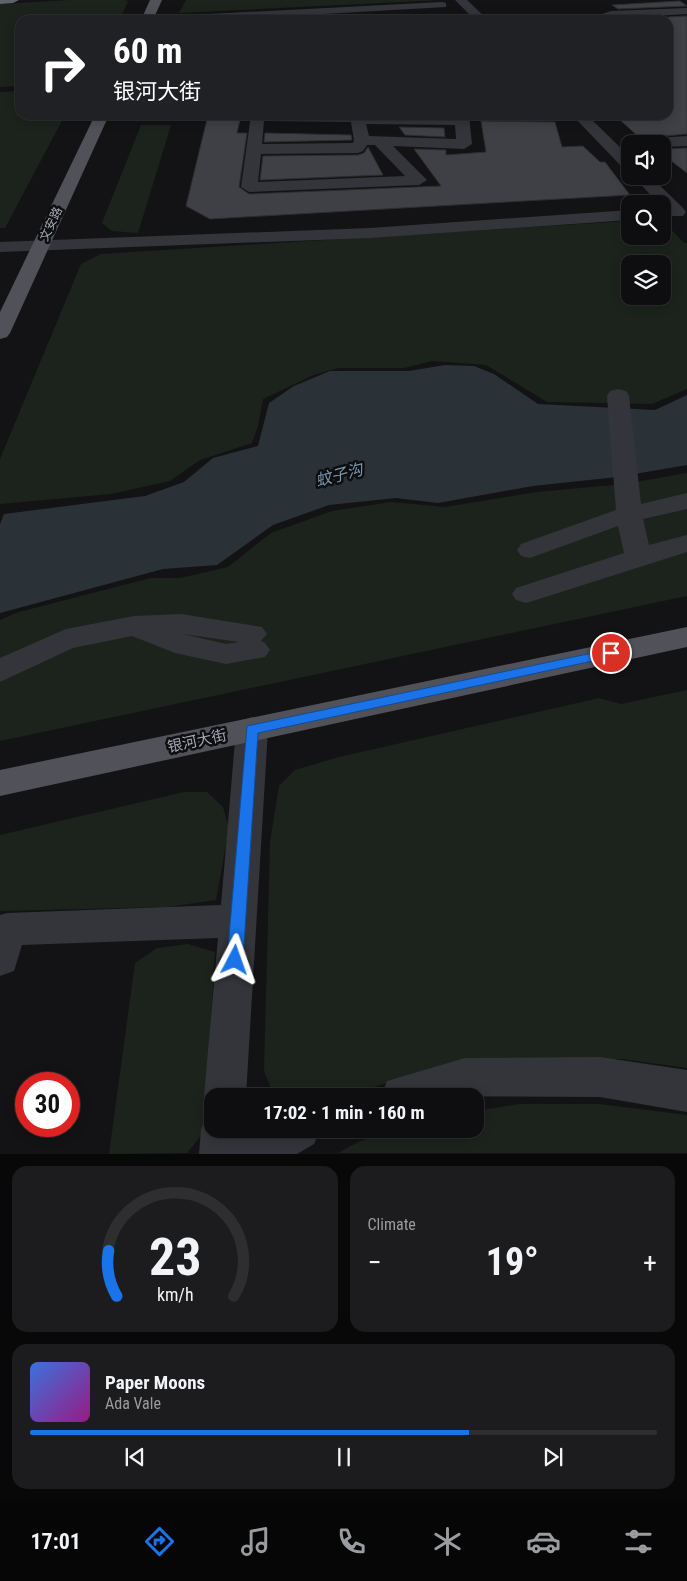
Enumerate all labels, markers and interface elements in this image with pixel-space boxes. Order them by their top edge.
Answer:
text: 60 m [113,31,182,72]
icon: right [30,35,95,100]
text: 银河大街 [113,79,201,104]
map controls [621,135,671,305]
button: sound [621,135,671,185]
button: search [621,195,671,245]
street label: 文安路 [37,205,65,243]
button: layers [621,255,671,305]
water label: 蚊子沟 [313,459,367,490]
pin [590,632,632,674]
icon: arrive [597,639,625,667]
street label: 银河大街 [166,726,228,756]
position arrow [208,933,260,985]
speed limit sign: 30 [15,1072,80,1137]
text: 17:02 · 1 min · 160 m [263,1101,425,1124]
text: Climate [368,1215,416,1234]
text: 23 [148,1227,201,1288]
text: 19° [486,1240,539,1284]
text: − [368,1246,382,1279]
text: + [643,1246,657,1279]
text: km/h [156,1284,193,1305]
text: Paper Moons [105,1371,205,1394]
text: Ada Vale [105,1394,161,1413]
icon: previous [121,1443,149,1471]
icon: pause [330,1443,358,1471]
icon: next [539,1443,567,1471]
icon: directions [142,1524,177,1559]
icon: music [238,1524,273,1559]
icon: phone [334,1524,369,1559]
icon: climate [430,1524,465,1559]
icon: car [526,1524,561,1559]
icon: filters [621,1524,656,1559]
text: 17:01 [30,1529,81,1554]

